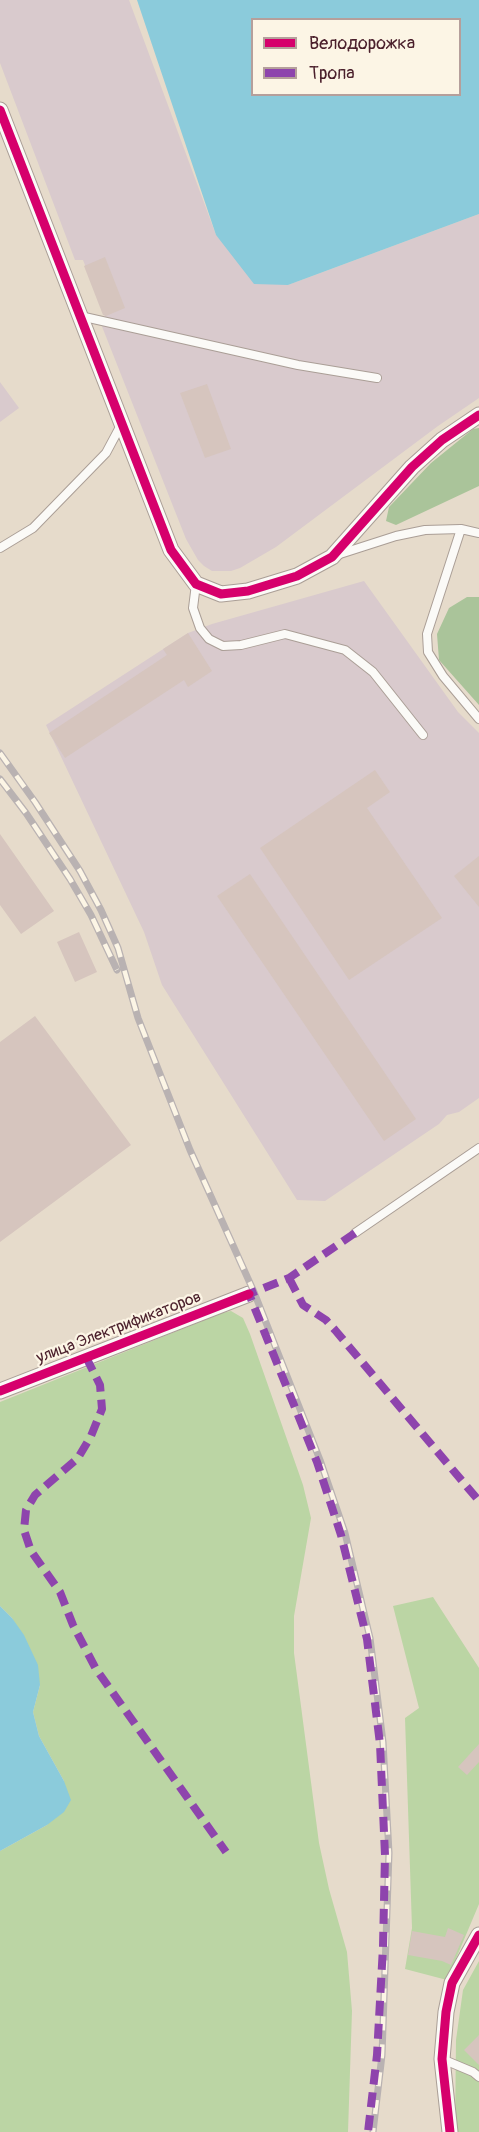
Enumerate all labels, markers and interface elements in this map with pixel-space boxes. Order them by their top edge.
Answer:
legend [251,18,461,96]
text: Велодорожка [309,32,415,55]
text: Тропа [309,62,355,85]
street label: улица Электрификаторов [34,1288,204,1368]

